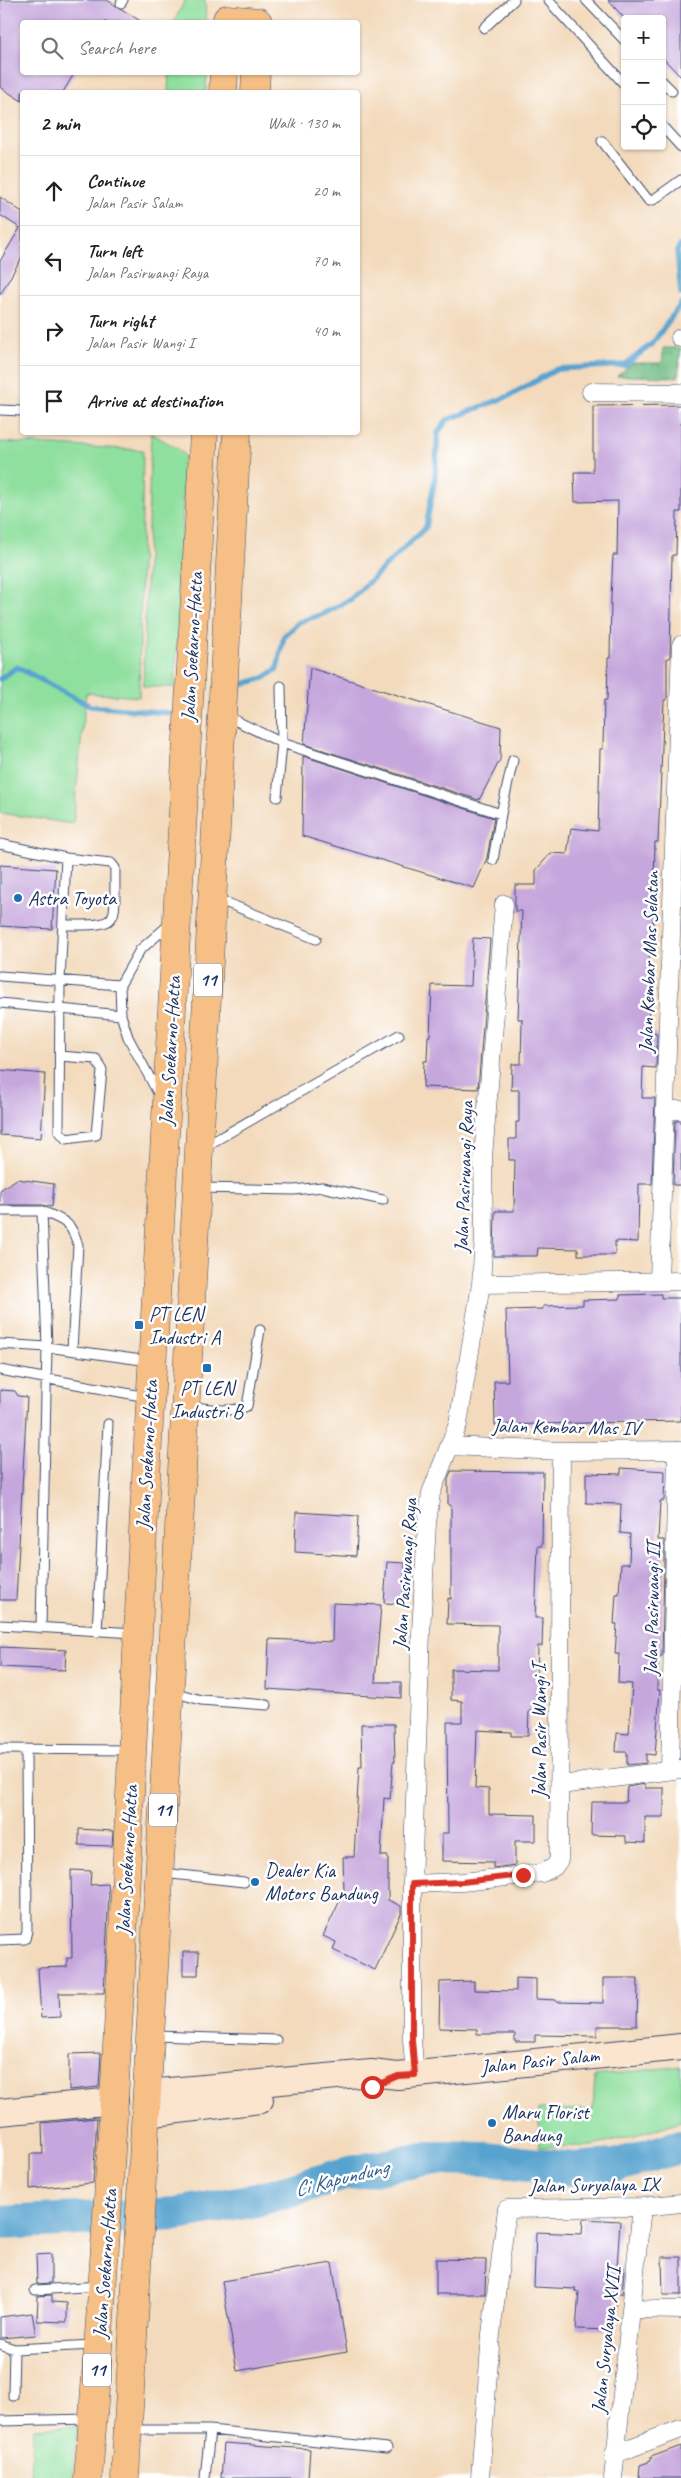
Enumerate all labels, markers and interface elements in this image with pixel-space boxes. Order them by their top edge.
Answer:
map controls [621,15,666,150]
button: + [621,15,666,60]
search box [20,20,360,75]
icon: search [38,34,66,62]
text: Search here [78,36,155,60]
button: − [621,60,666,105]
button: locate [621,105,666,150]
text: 2 min [40,110,80,136]
text: Walk · 130 m [268,113,340,133]
text: Continue [87,169,144,193]
icon: ahead [40,177,68,205]
text: 20 m [313,181,340,201]
text: Jalan Pasir Salam [87,193,182,213]
text: Turn left [87,239,142,263]
icon: left [40,247,68,275]
text: 70 m [313,251,340,271]
text: Jalan Pasirwangi Raya [87,263,208,283]
text: Turn right [87,309,154,333]
icon: right [40,317,68,345]
text: 40 m [313,321,340,341]
text: Jalan Pasir Wangi I [87,333,194,353]
icon: arrive [40,387,68,415]
text: Arrive at destination [87,389,223,413]
street label: Jalan Soekarno-Hatta [176,570,208,723]
street label: Jalan Kembar Mas Selatan [633,870,665,1054]
place label: Astra Toyota [28,886,117,911]
marker: Astra Toyota [12,892,24,904]
road number: 11 [194,964,222,996]
street label: Jalan Soekarno-Hatta [154,974,186,1127]
street label: Jalan Pasirwangi Raya [449,1099,479,1254]
place label: PT LEN Industri A [149,1302,221,1350]
marker: PT LEN Industri A [133,1319,145,1331]
marker: PT LEN Industri B [201,1362,213,1374]
place label: PT LEN Industri B [171,1376,244,1424]
street label: Jalan Soekarno-Hatta [131,1378,163,1531]
street label: Jalan Kembar Mas IV [491,1413,644,1441]
street label: Jalan Pasirwangi Raya [387,1496,423,1651]
street label: Jalan Pasirwangi II [638,1538,666,1677]
street label: Jalan Pasir Wangi I [527,1659,552,1799]
street label: Jalan Soekarno-Hatta [111,1783,143,1936]
road number: 11 [149,1794,177,1826]
place label: Dealer Kia Motors Bandung [265,1858,379,1906]
route end [512,1864,535,1887]
marker: Dealer Kia Motors Bandung [249,1876,261,1888]
street label: Jalan Pasir Salam [478,2042,601,2080]
route start [361,2076,384,2099]
place label: Maru Florist Bandung [502,2100,591,2148]
marker: Maru Florist Bandung [486,2117,498,2129]
water label: Ci Kapundung [292,2153,394,2202]
street label: Jalan Suryalaya IX [528,2171,662,2199]
street label: Jalan Soekarno-Hatta [87,2187,123,2340]
street label: Jalan Suryalaya XVII [586,2261,627,2416]
road number: 11 [83,2354,111,2386]

